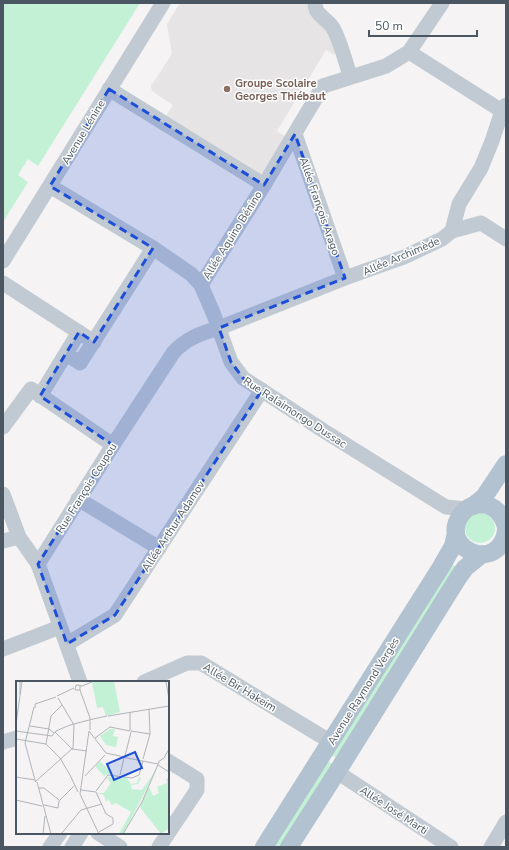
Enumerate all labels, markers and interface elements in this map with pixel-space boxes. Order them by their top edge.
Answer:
scale bar [369,12,477,38]
text: 50 m [375,18,403,34]
place label: Groupe Scolaire Georges Thiébaut [235,76,327,104]
marker: Groupe Scolaire Georges Thiébaut [222,84,232,94]
street label: Avenue Lénine [58,97,109,167]
street label: Allée François Arago [296,155,343,257]
street label: Allée Aquino Bénino [199,188,266,282]
street label: Allée Archimède [360,233,442,279]
street label: Rue Ralaimongo Dussac [240,373,349,451]
street label: Rue François Coupou [53,440,120,536]
street label: Allée Arthur Adamov [138,478,209,575]
street label: Avenue Raymond Vergès [324,635,403,748]
street label: Allée Bir Hakeim [200,660,279,715]
inset map [16,681,169,834]
street label: Allée José Marti [357,783,431,838]

